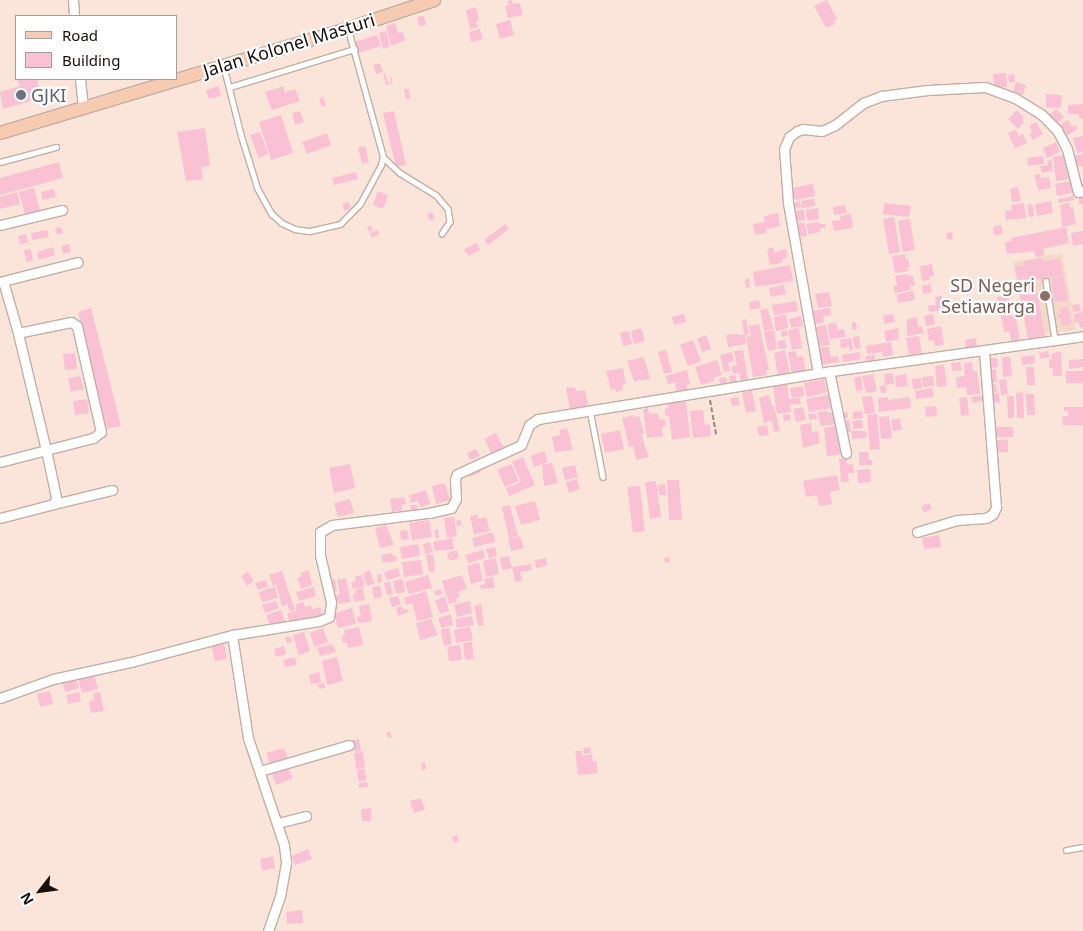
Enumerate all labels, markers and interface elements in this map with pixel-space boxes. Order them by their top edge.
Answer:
street label: Jalan Kolonel Masturi [201,9,377,81]
legend [15,15,178,80]
text: Road [62,25,98,45]
text: Building [62,50,120,70]
place label: GJKI [31,84,66,106]
marker: GJKI [15,89,27,101]
place label: SD Negeri Setiawarga [941,275,1035,318]
marker: SD Negeri Setiawarga [1039,290,1051,302]
north arrow [15,866,65,916]
text: N [16,889,38,908]

